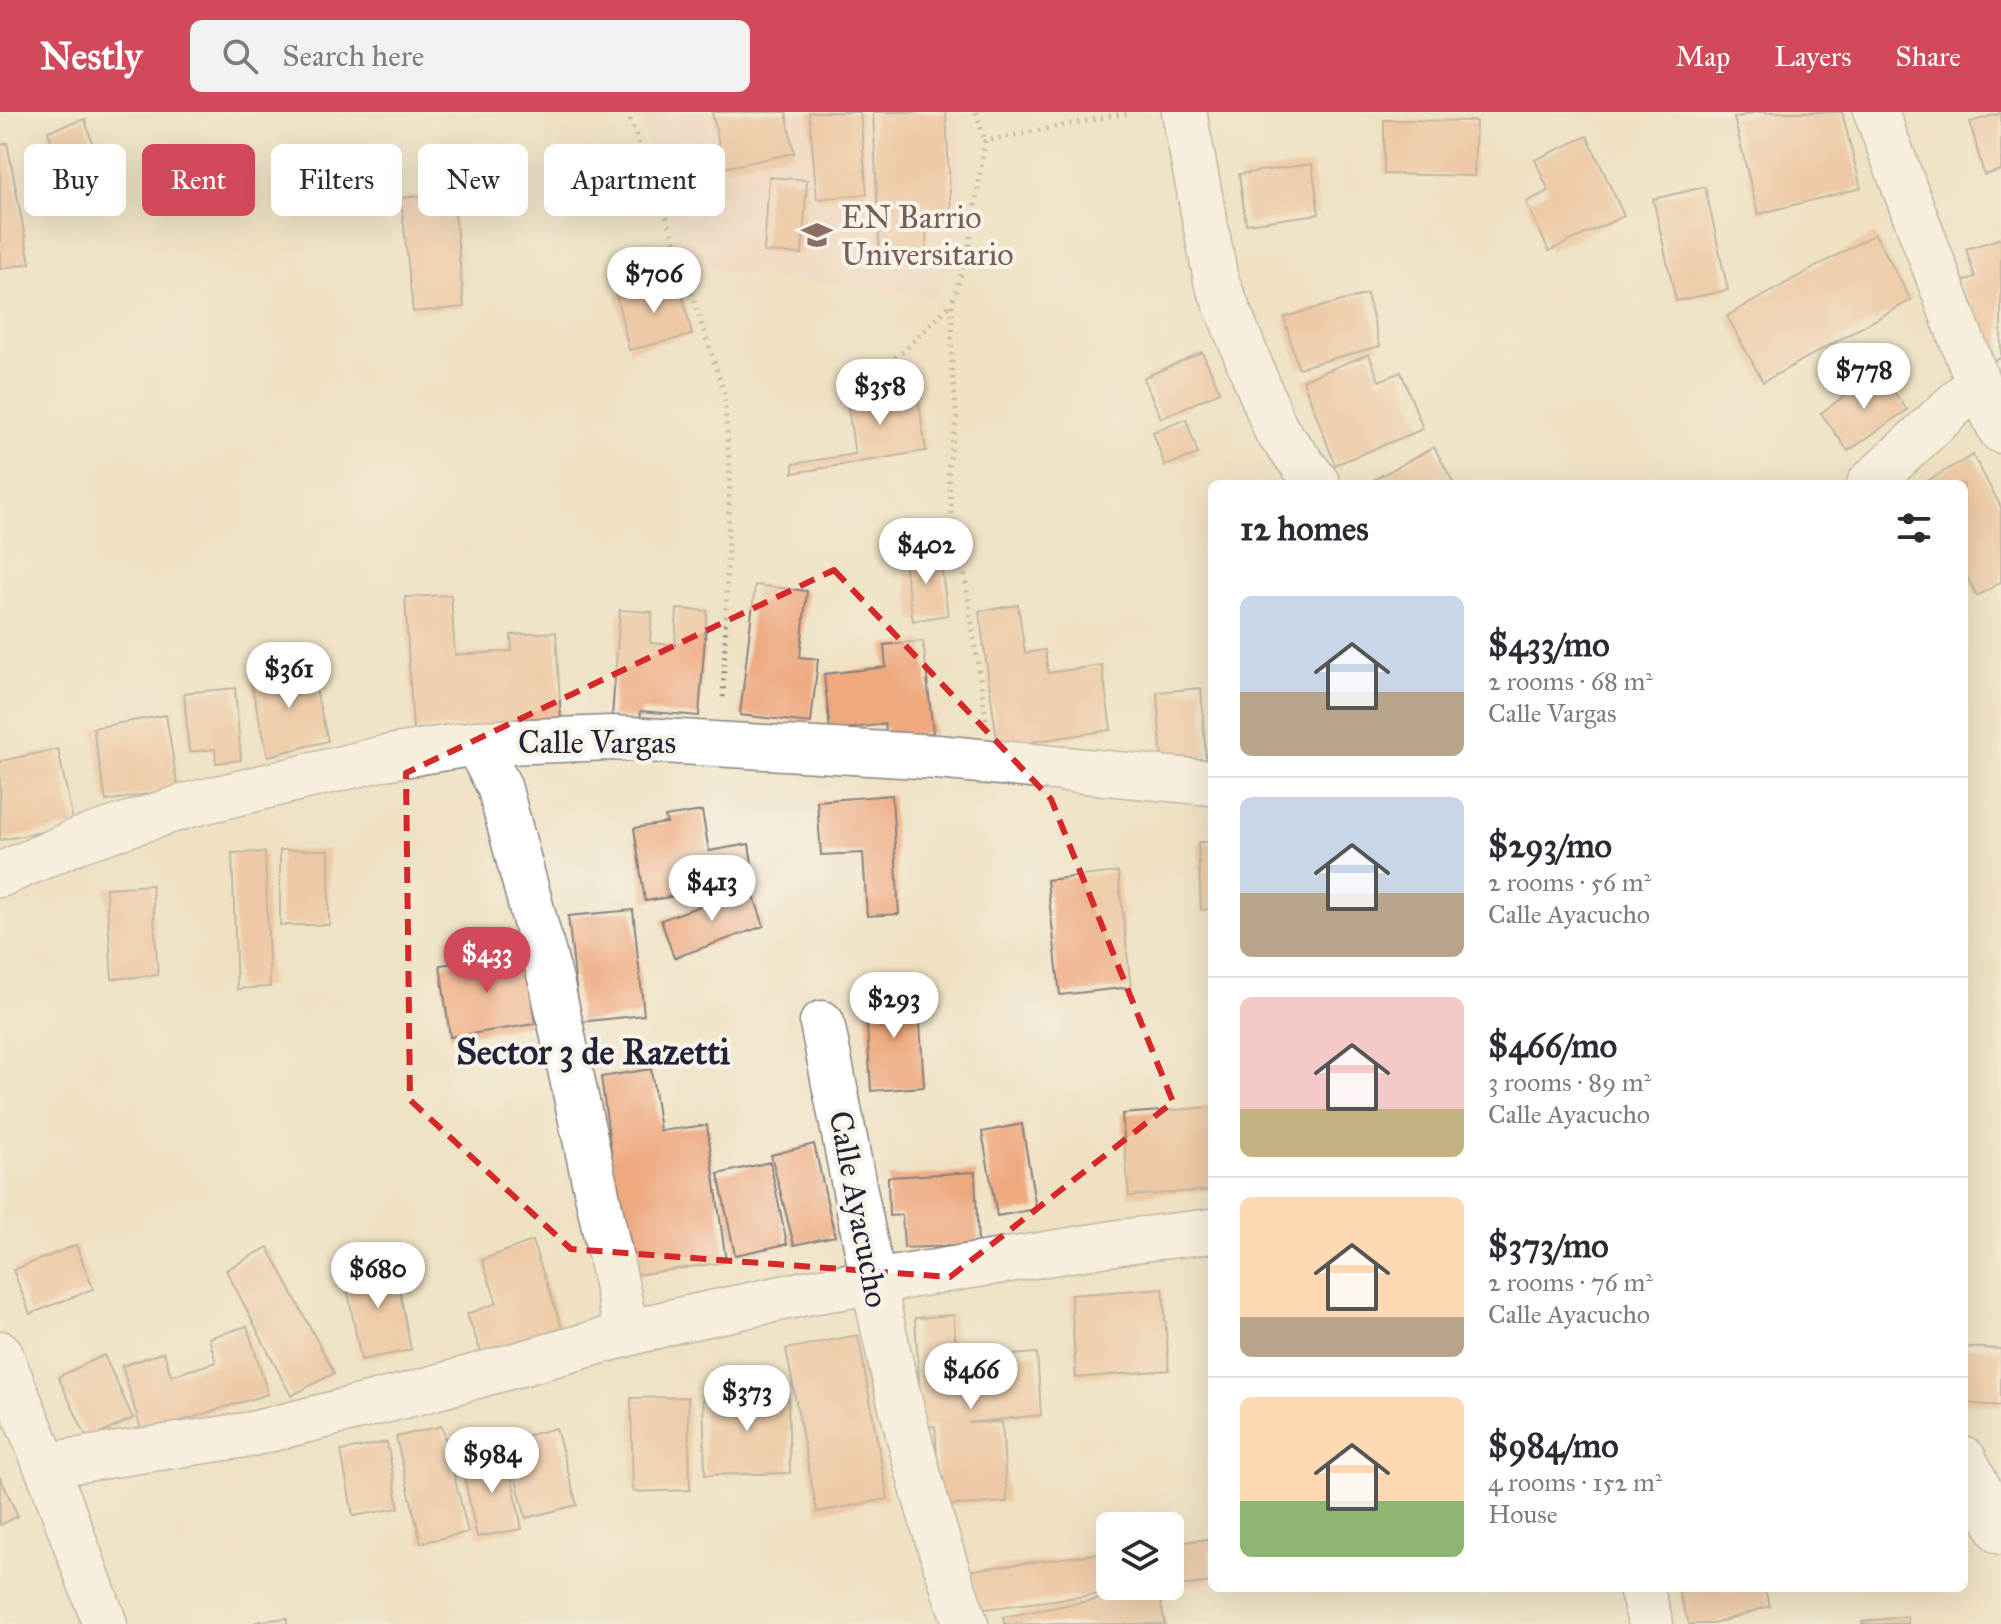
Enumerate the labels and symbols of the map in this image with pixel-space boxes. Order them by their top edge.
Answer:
place label: EN Barrio Universitario [841,198,1014,274]
school or university icon: EN Barrio Universitario [800,218,834,252]
pin: $706 [607,247,701,315]
pin: $778 [1817,343,1911,411]
pin: $358 [833,359,927,427]
pin: $402 [879,518,973,586]
pin: $361 [242,642,336,710]
street label: Calle Vargas [518,723,676,762]
pin: $413 [665,855,759,923]
pin: $433 [440,927,534,995]
pin: $293 [847,972,941,1040]
district label: Sector 3 de Razetti [456,1030,730,1074]
street label: Calle Ayacucho [820,1107,897,1311]
pin: $680 [331,1242,425,1310]
pin: $466 [924,1343,1018,1411]
pin: $373 [700,1365,794,1433]
pin: $984 [445,1427,539,1495]

